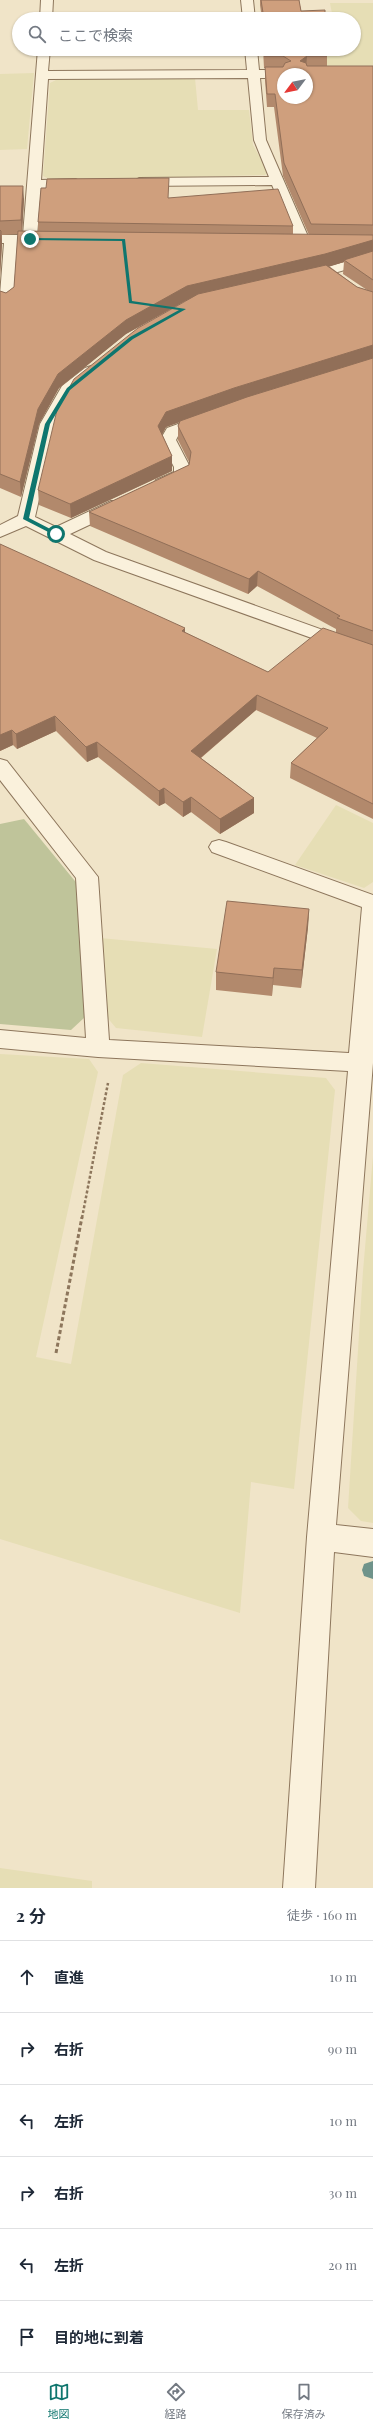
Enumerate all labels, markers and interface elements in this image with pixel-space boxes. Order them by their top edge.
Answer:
search box [12,12,361,56]
icon: search [26,23,48,45]
text: ここで検索 [58,25,133,45]
north arrow [277,68,313,104]
route end [21,230,39,248]
route start [47,525,65,543]
text: 2 分 [16,1904,46,1926]
text: 徒歩 · 160 m [287,1906,357,1923]
icon: ahead [16,1966,38,1988]
text: 直進 [54,1967,84,1987]
text: 10 m [330,1968,357,1985]
icon: right [16,2038,38,2060]
text: 右折 [54,2039,84,2059]
text: 90 m [328,2040,357,2057]
icon: left [16,2110,38,2132]
text: 左折 [54,2111,84,2131]
text: 10 m [330,2112,357,2129]
icon: right [16,2182,38,2204]
text: 右折 [54,2183,84,2203]
text: 30 m [329,2184,357,2201]
icon: left [16,2254,38,2276]
text: 左折 [54,2255,84,2275]
text: 20 m [328,2256,357,2273]
icon: arrive [16,2326,38,2348]
text: 目的地に到着 [54,2327,144,2347]
tab: 地図 [48,2381,70,2421]
tab: 経路 [165,2381,187,2421]
tab: 保存済み [282,2381,326,2421]

